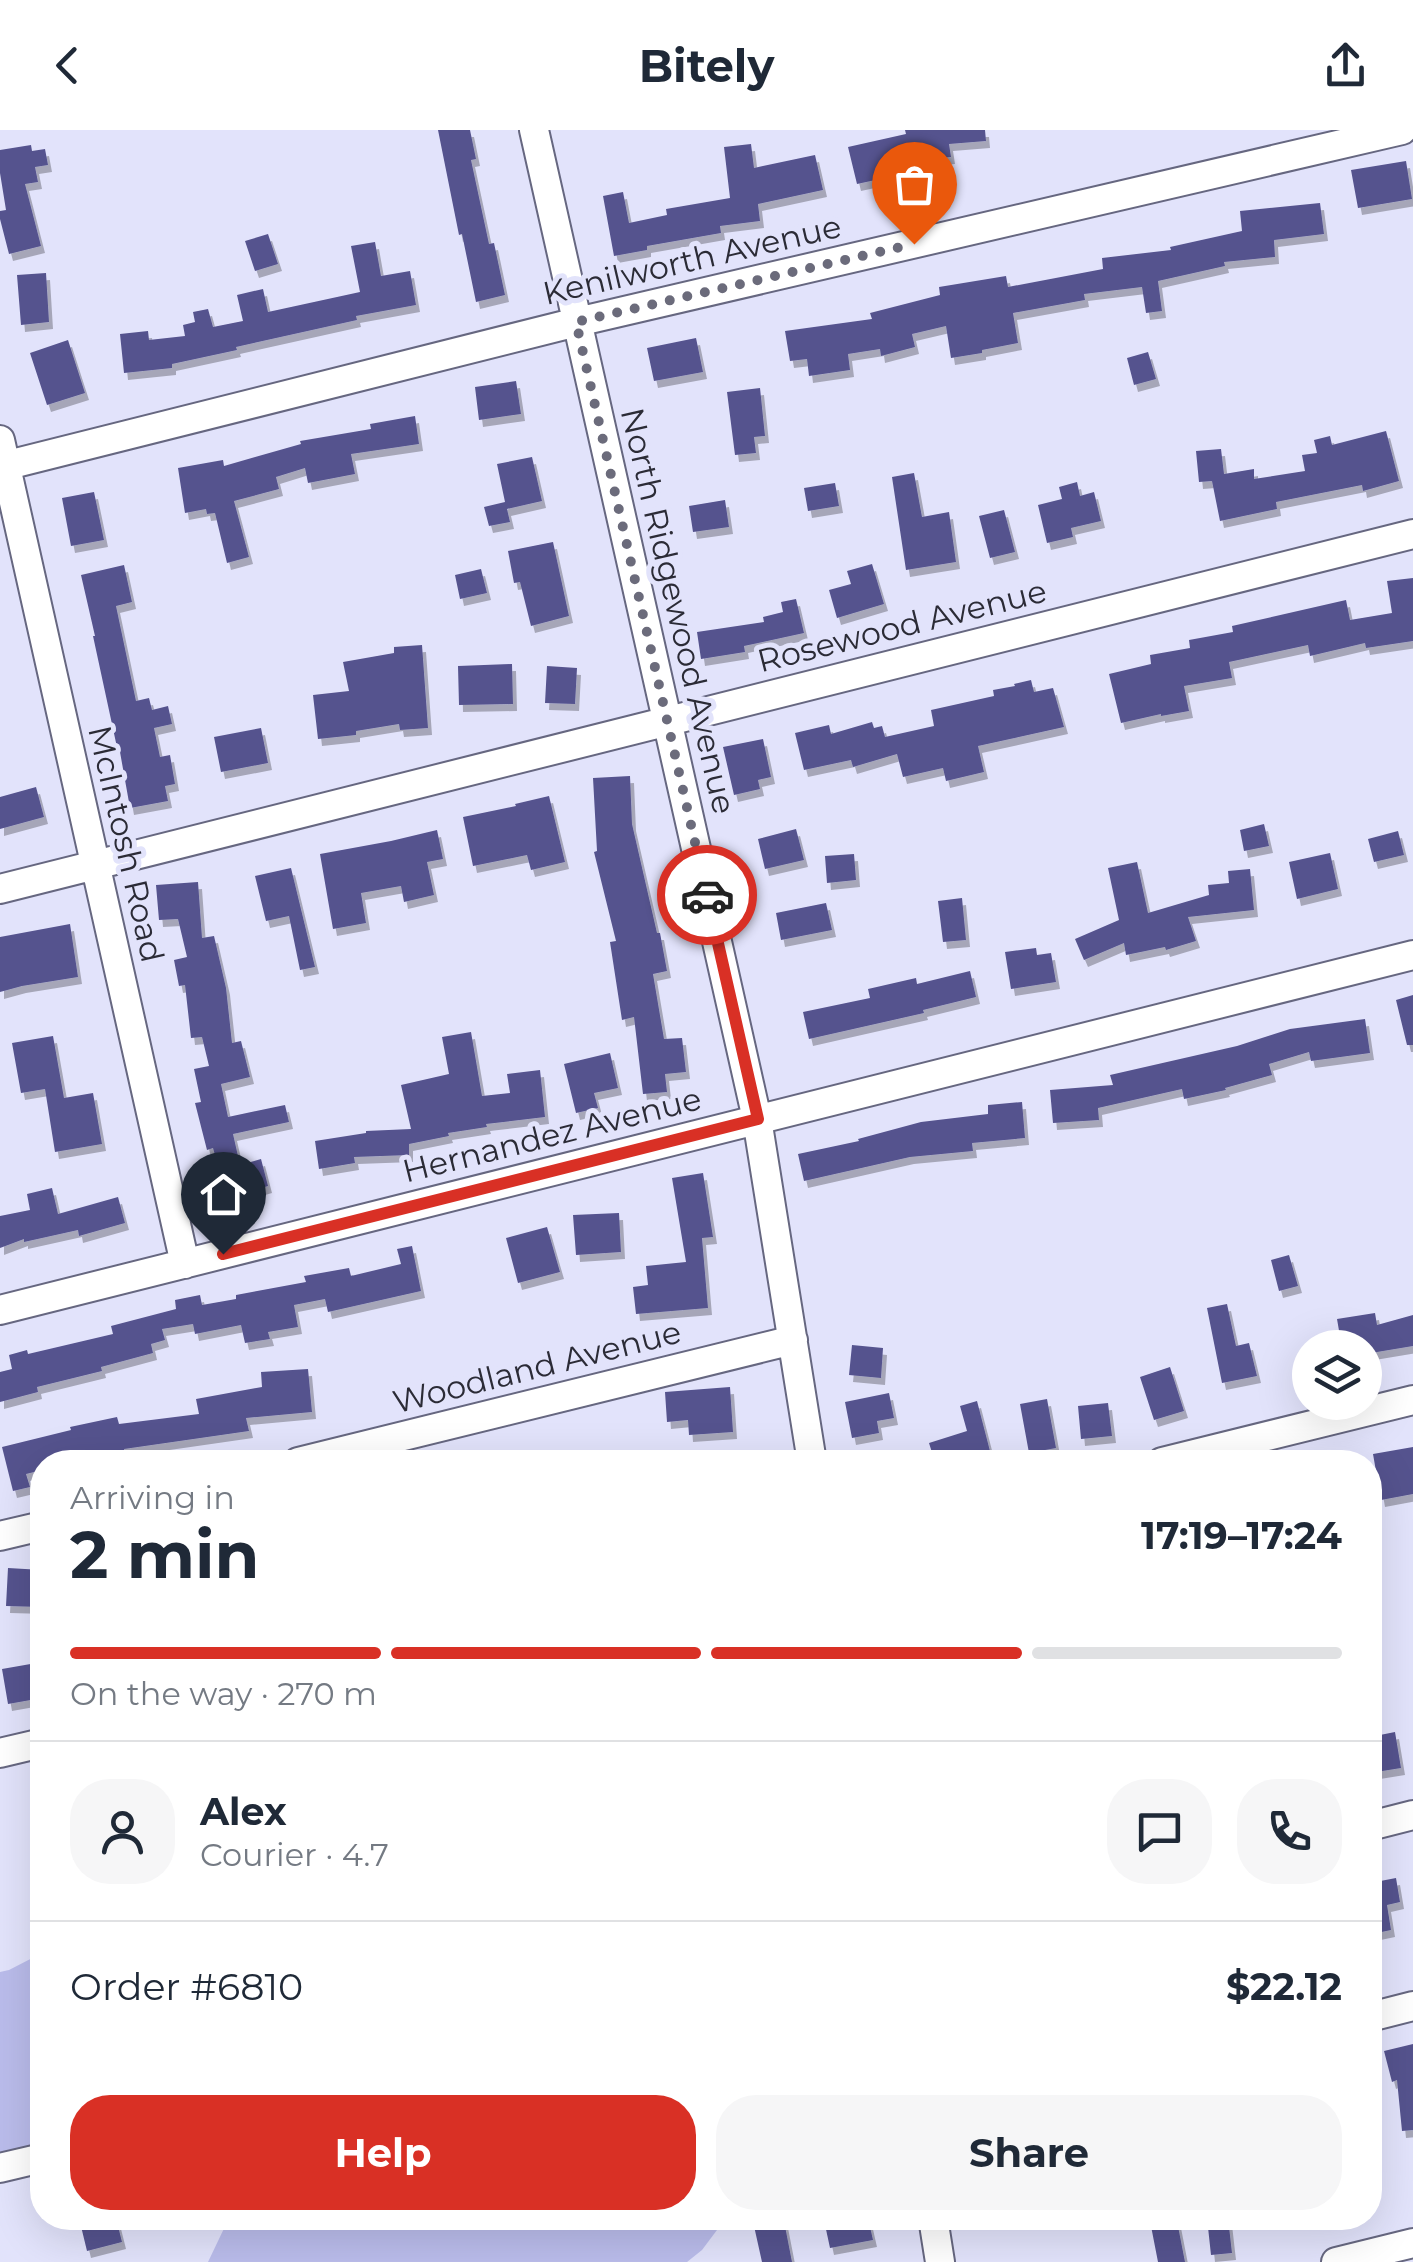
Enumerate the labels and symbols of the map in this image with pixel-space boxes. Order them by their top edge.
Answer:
pin [872,142,957,245]
street label: Kenilworth Avenue [539,206,845,313]
street label: North Ridgewood Avenue [613,404,744,818]
street label: Rosewood Avenue [753,571,1050,680]
street label: McIntosh Road [80,722,173,966]
courier [657,845,757,945]
street label: Hernandez Avenue [398,1079,705,1191]
pin [181,1152,266,1255]
street label: Woodland Avenue [389,1312,685,1421]

